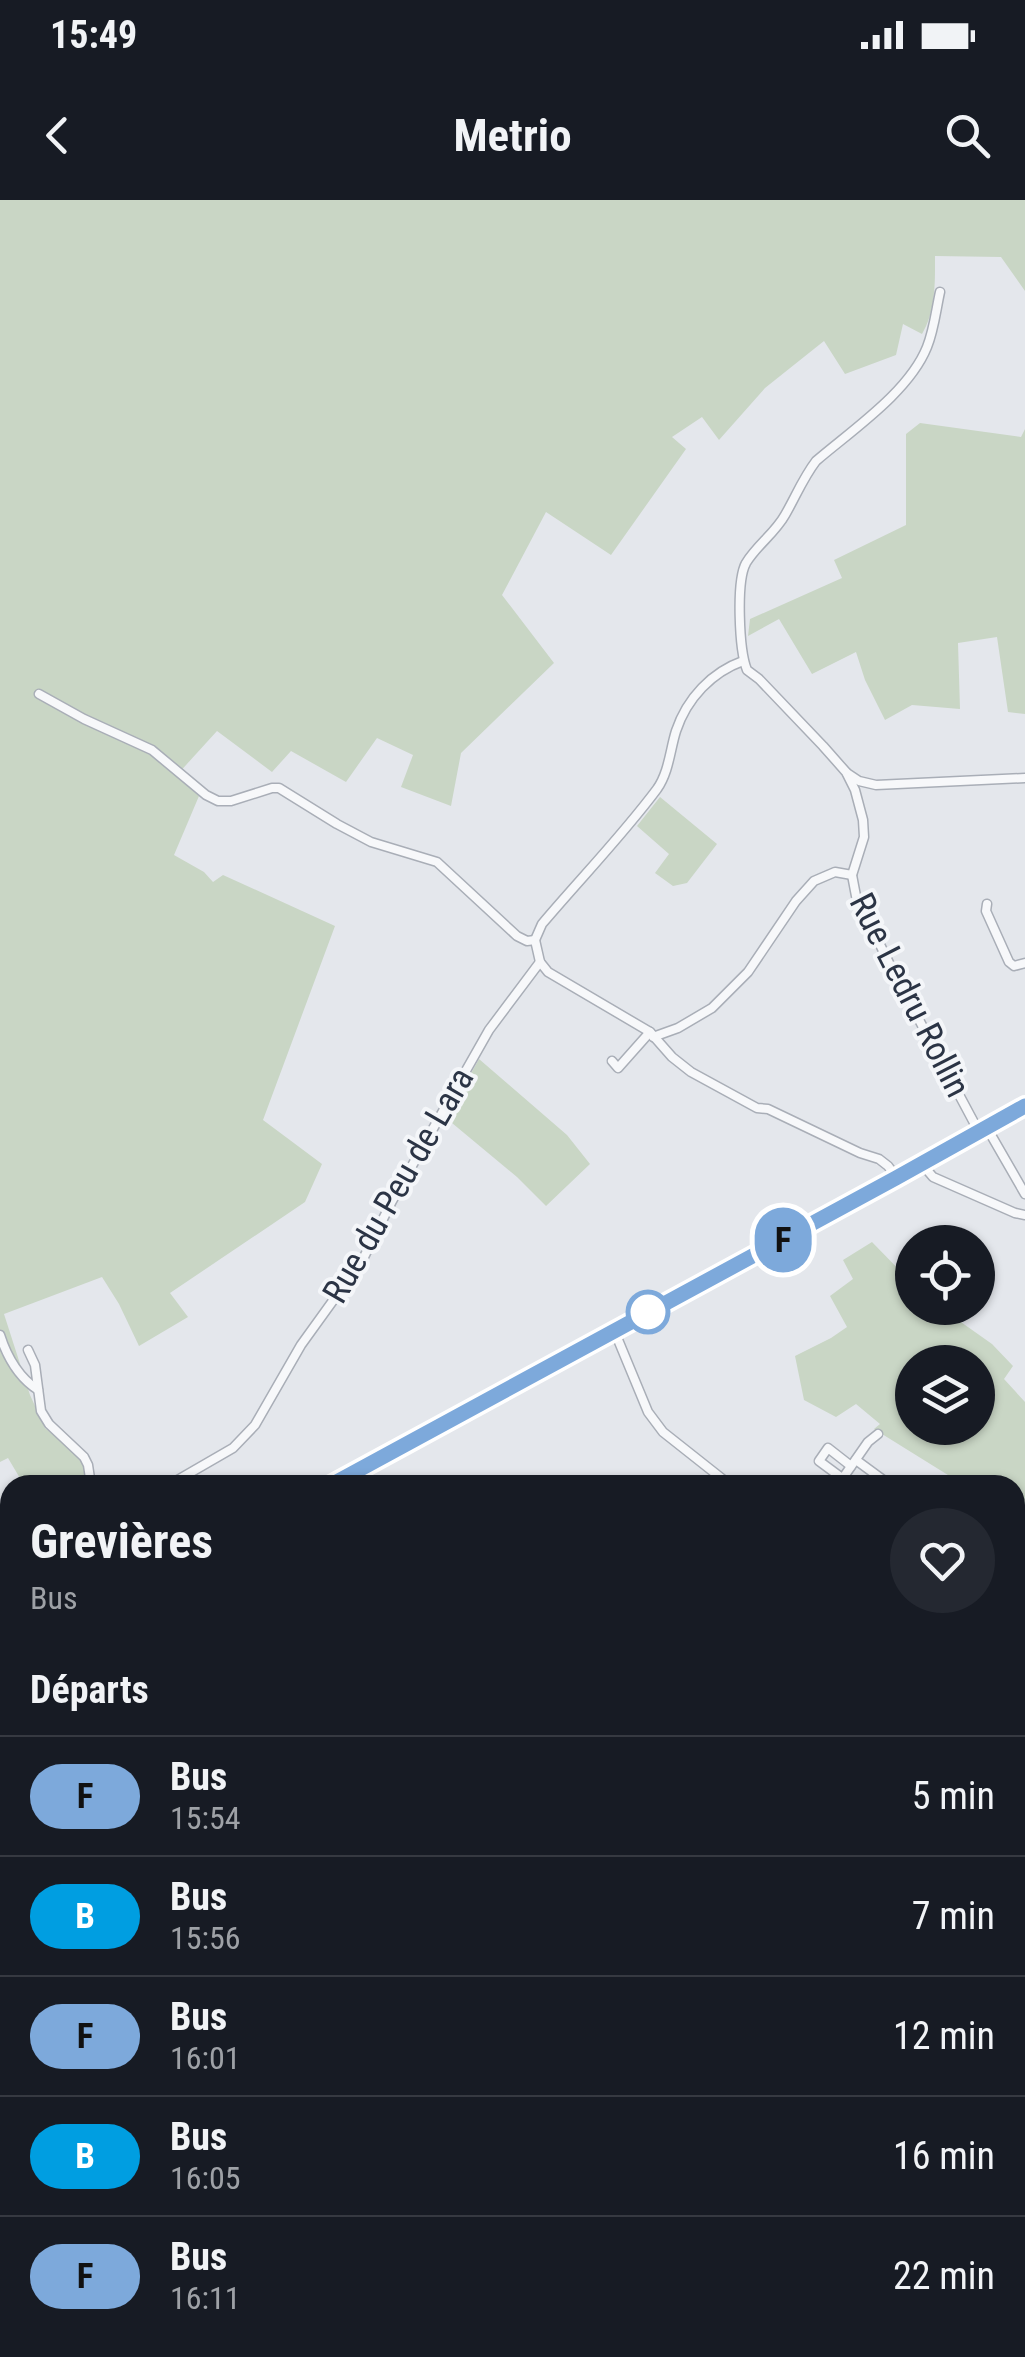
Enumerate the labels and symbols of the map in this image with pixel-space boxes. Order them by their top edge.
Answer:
street label: Rue Ledru Rollin [841,886,978,1104]
street label: Rue du Peu de Lara [314,1060,482,1310]
line badge: F [750,1208,816,1272]
unlabelled marker [627,1291,669,1333]

